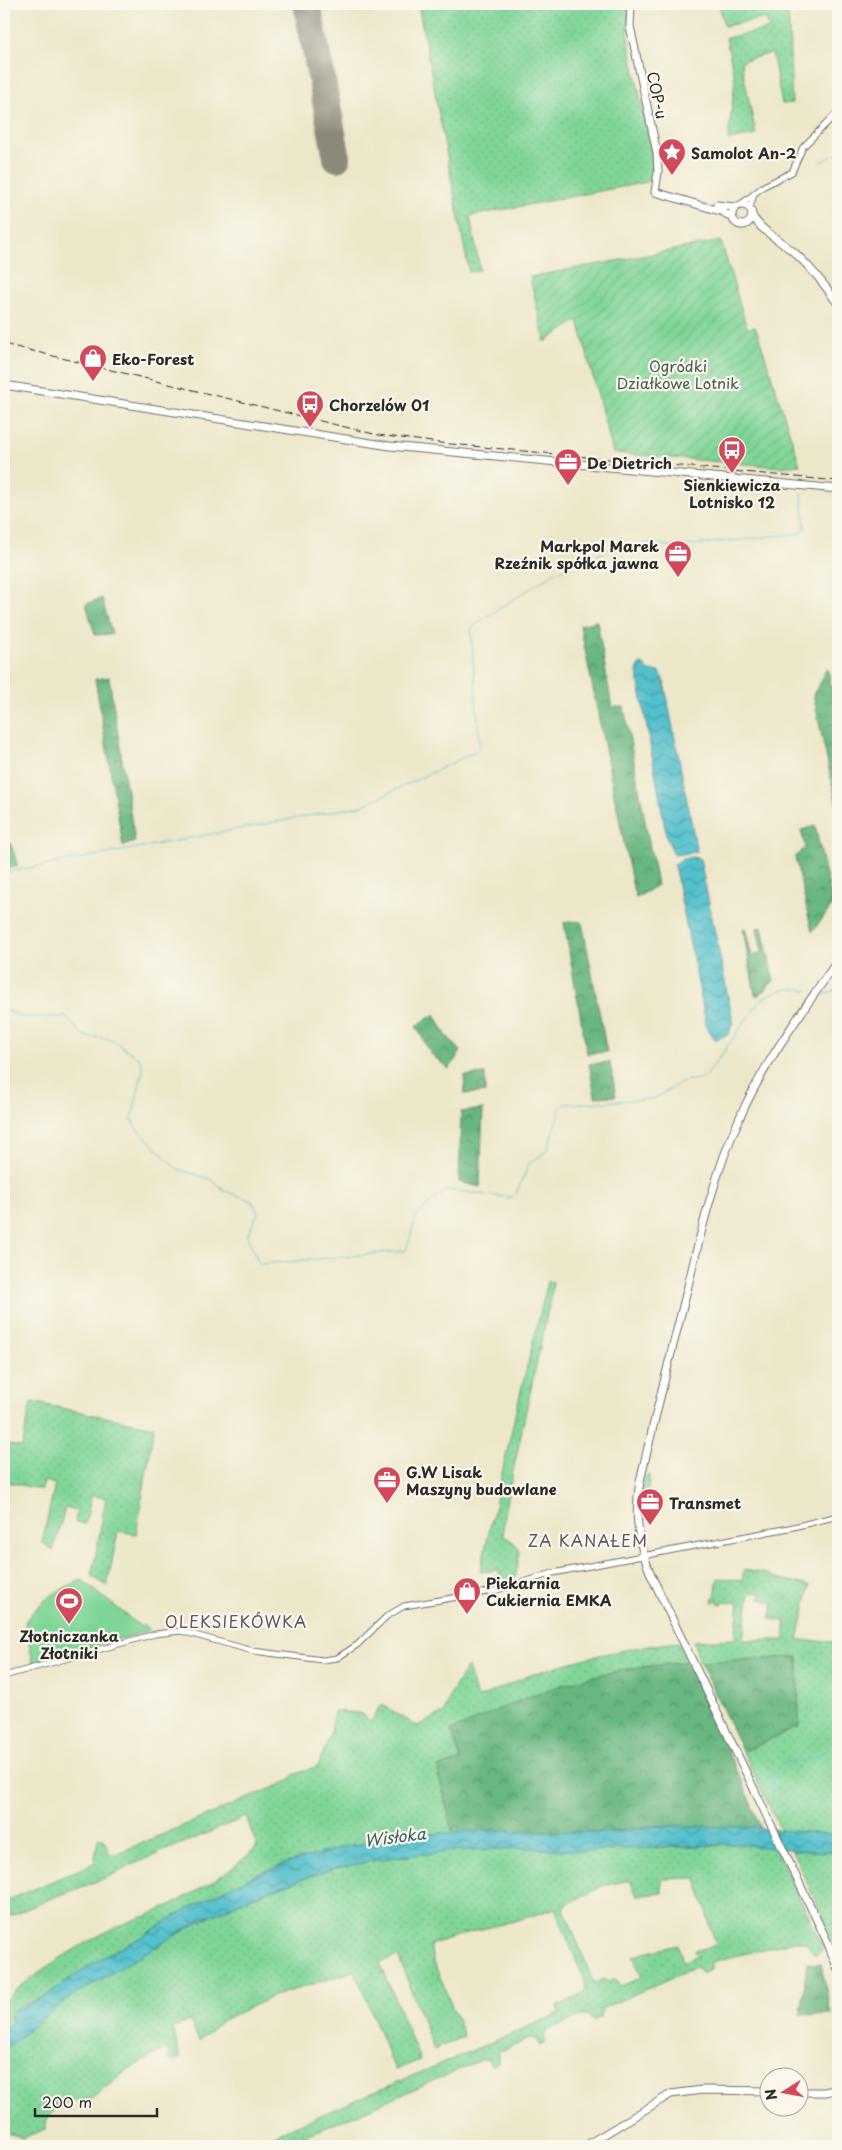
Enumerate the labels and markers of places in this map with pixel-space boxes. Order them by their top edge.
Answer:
place icon: Samolot An-2 [657,137,687,176]
place label: Samolot An-2 [691,141,797,164]
shop icon: Eko-Forest [78,343,108,382]
place label: Eko-Forest [112,347,194,370]
bus stop icon: Chorzelów 01 [295,389,325,428]
place label: Chorzelów 01 [329,393,429,416]
bus stop icon: Sienkiewicza Lotnisko 12 [717,435,747,474]
office icon: De Dietrich [553,447,583,486]
place label: De Dietrich [587,451,672,474]
place label: Sienkiewicza Lotnisko 12 [683,473,781,513]
place label: Markpol Marek Rzeźnik spółka jawna [495,534,659,574]
office icon: Markpol Marek Rzeźnik spółka jawna [663,539,693,578]
place label: G.W Lisak Maszyny budowlane [406,1460,557,1500]
office icon: G.W Lisak Maszyny budowlane [372,1465,402,1504]
office icon: Transmet [635,1487,665,1526]
place label: Transmet [669,1491,741,1514]
place label: Piekarnia Cukiernia EMKA [486,1571,612,1611]
shop icon: Piekarnia Cukiernia EMKA [452,1576,482,1615]
sports icon: Złotniczanka Złotniki [54,1586,84,1625]
place label: Złotniczanka Złotniki [19,1624,119,1664]

